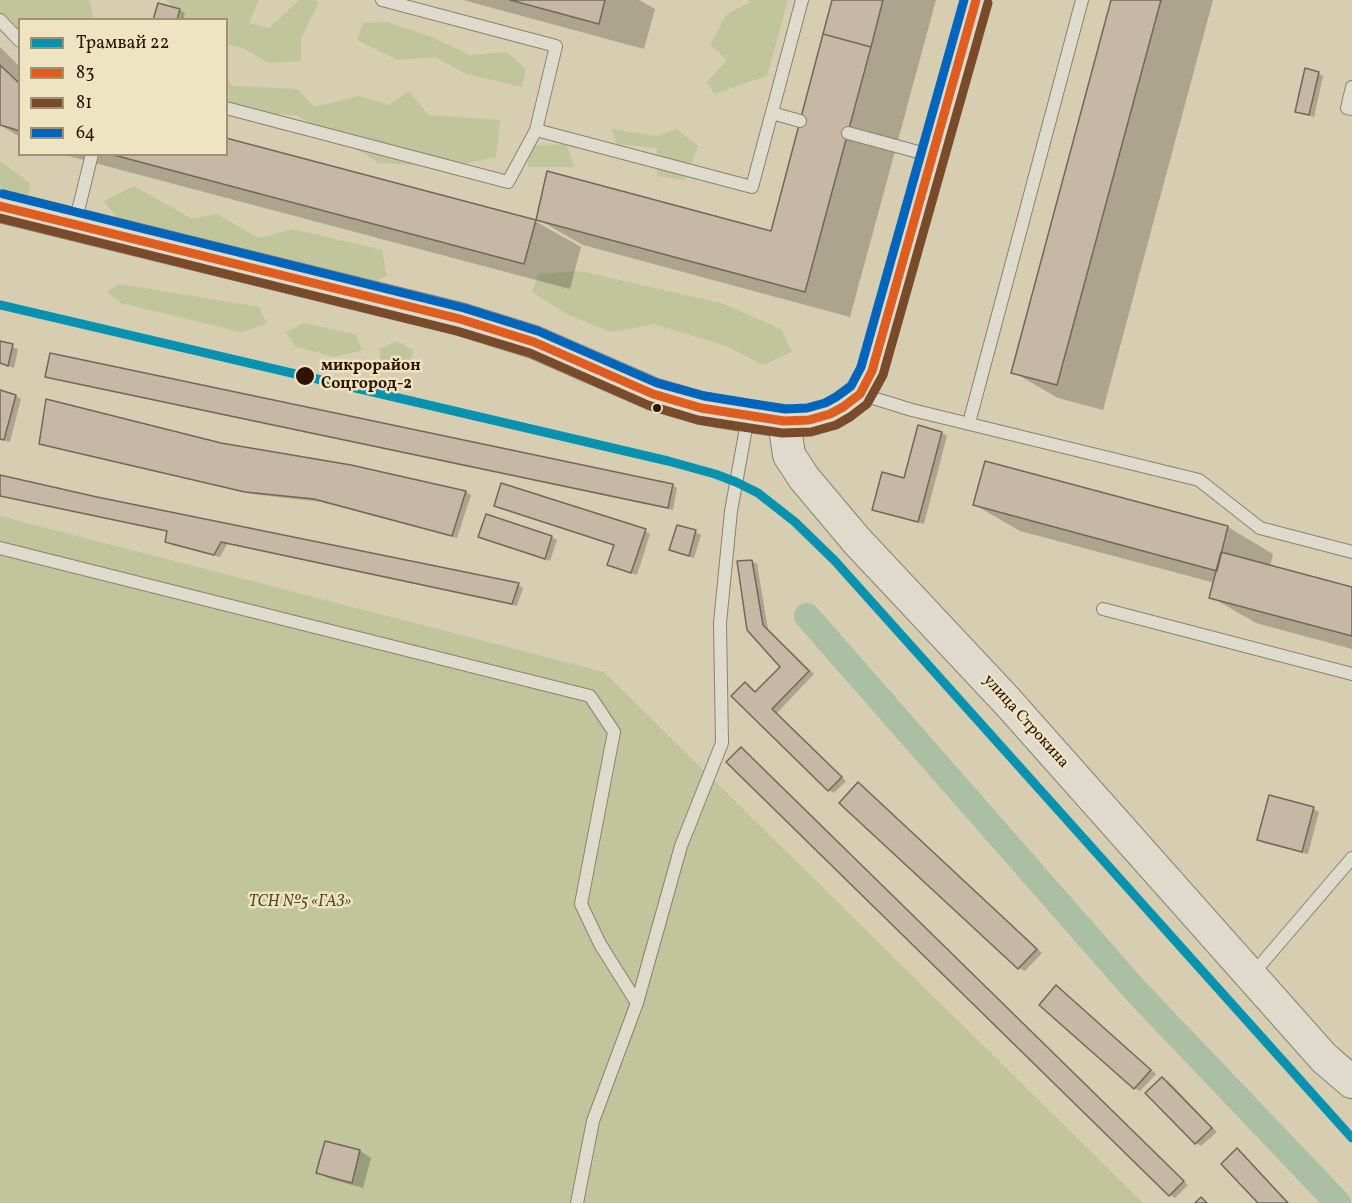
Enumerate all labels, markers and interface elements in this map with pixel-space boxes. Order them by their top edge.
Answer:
legend [18,18,228,156]
text: Трамвай 22 [76,31,169,56]
text: 83 [76,61,94,86]
text: 81 [76,91,92,116]
text: 64 [76,121,95,146]
place label: микрорайон Соцгород-2 [321,357,421,395]
marker: микрорайон Соцгород-2 [294,365,316,387]
unlabelled marker [651,402,663,414]
street label: улица Строкина [978,671,1072,773]
park label: ТСН №5 «ГАЗ» [249,893,351,913]

